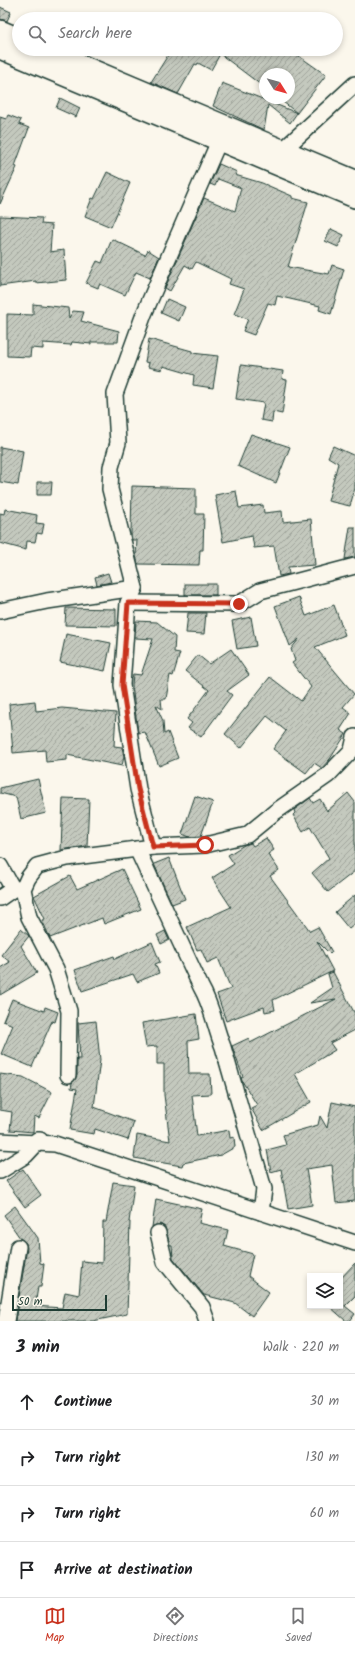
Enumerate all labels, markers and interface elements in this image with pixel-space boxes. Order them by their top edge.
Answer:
search box [12,12,343,56]
text: Search here [58,22,132,46]
icon: search [26,23,48,45]
north arrow [259,68,295,104]
route end [230,595,248,613]
route start [196,836,214,854]
map controls [307,1273,343,1309]
button: layers [307,1273,343,1309]
scale bar [12,1293,107,1312]
text: 50 m [18,1293,43,1311]
text: 3 min [16,1334,60,1361]
text: Walk · 220 m [263,1337,339,1358]
text: Continue [54,1390,112,1414]
icon: ahead [16,1391,38,1413]
text: 30 m [310,1391,339,1412]
text: Turn right [54,1446,121,1470]
icon: right [16,1447,38,1469]
text: 130 m [305,1447,339,1468]
text: Turn right [54,1502,121,1526]
icon: right [16,1503,38,1525]
text: 60 m [310,1503,339,1524]
text: Arrive at destination [54,1558,193,1582]
icon: arrive [16,1559,38,1581]
tab: Map [44,1605,66,1647]
tab: Directions [153,1605,198,1647]
tab: Saved [285,1605,311,1647]

